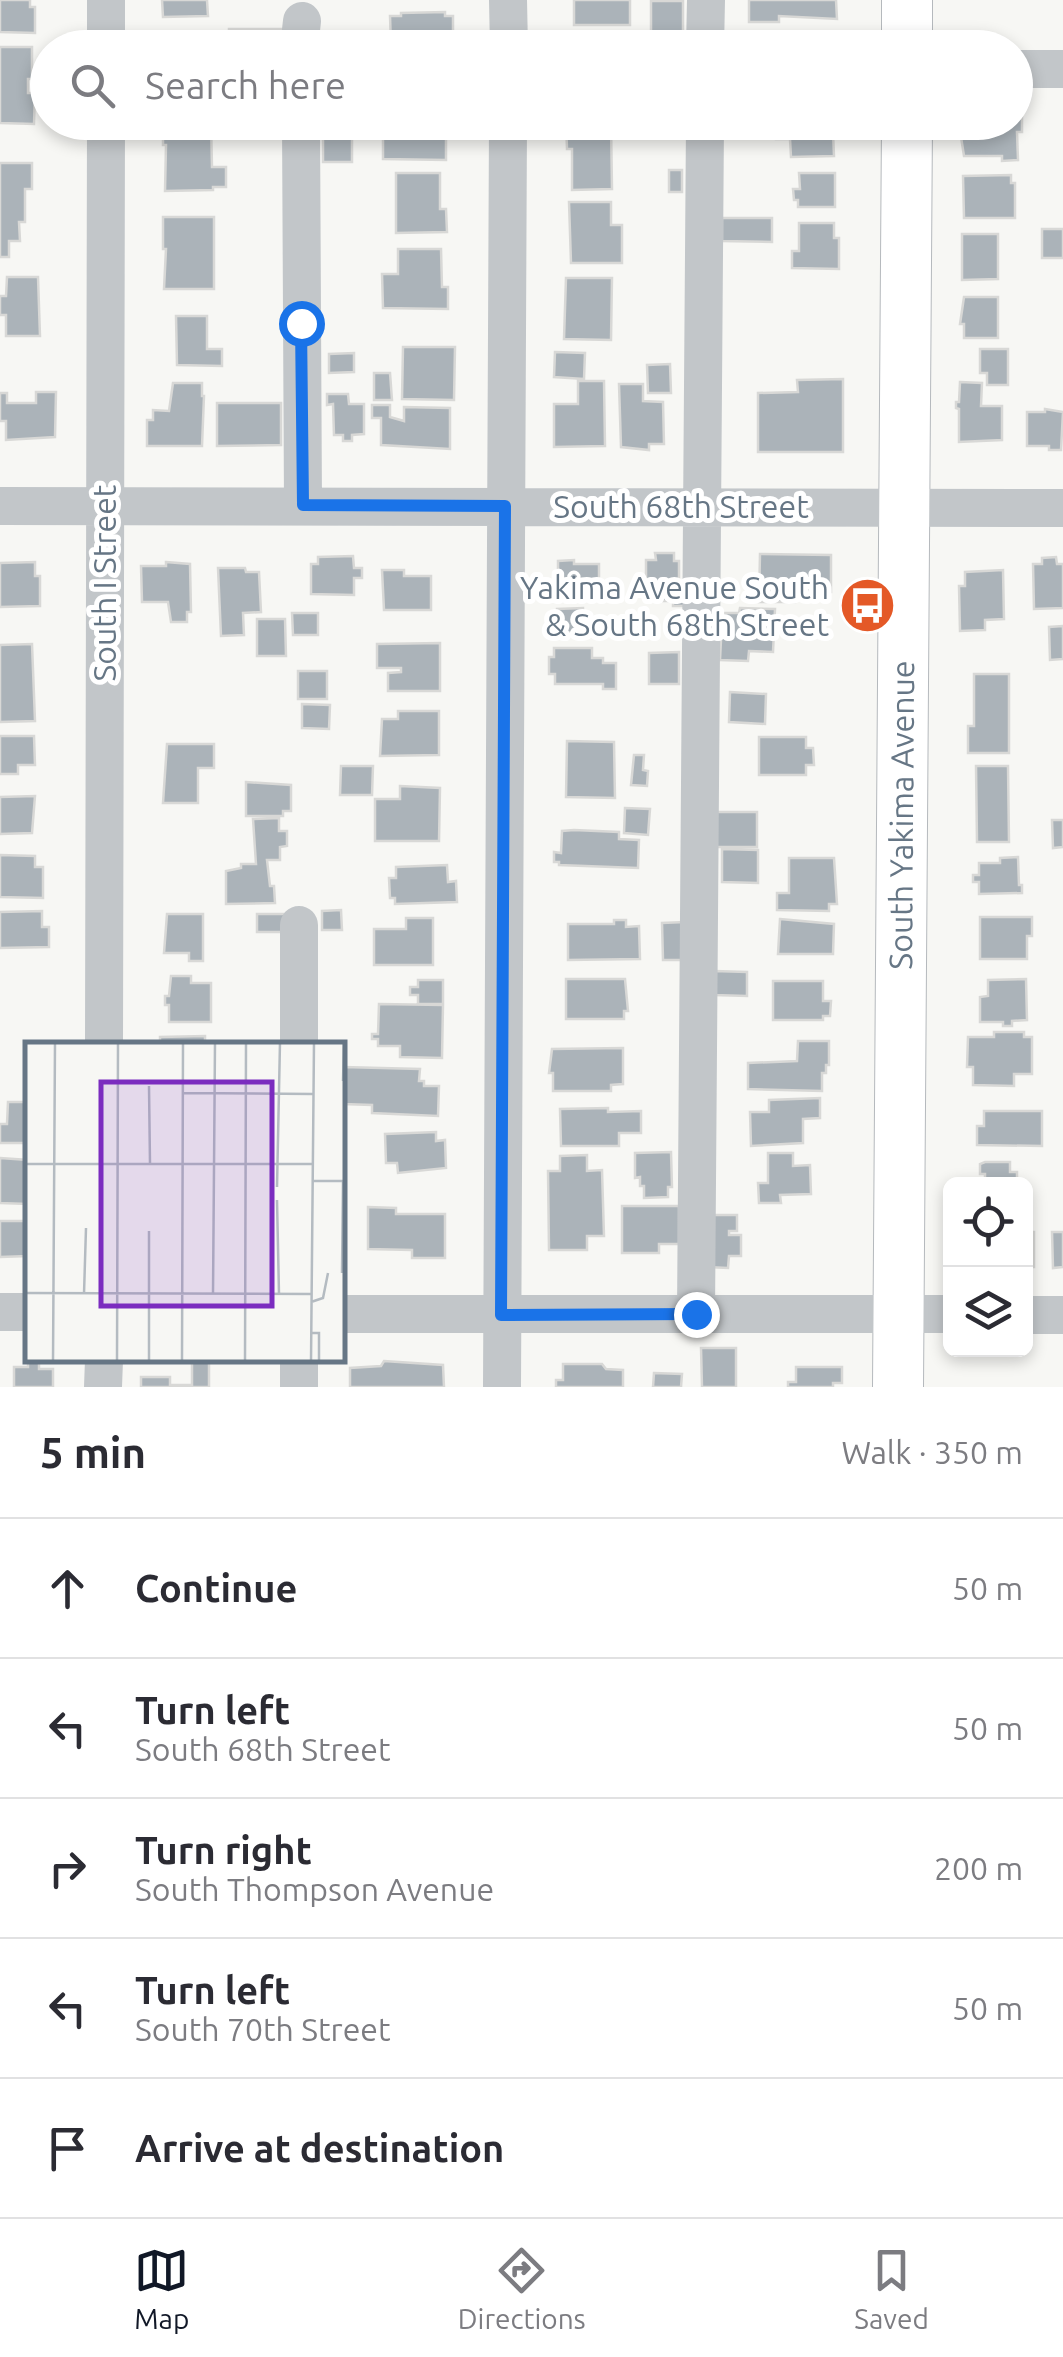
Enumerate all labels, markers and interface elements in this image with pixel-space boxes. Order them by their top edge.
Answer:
search box [30,30,1033,140]
icon: search [65,58,120,113]
text: Search here [145,64,346,106]
route start [279,301,325,347]
street label: South I Street [86,484,122,681]
street label: South 68th Street [553,488,809,524]
place label: Yakima Avenue South & South 68th Street [520,569,829,642]
bus stop icon: Yakima Avenue South & South 68th Street [838,576,898,636]
street label: South Yakima Avenue [882,660,920,970]
inset map [25,1042,345,1362]
map controls [943,1177,1033,1357]
button: locate [943,1177,1033,1267]
button: layers [943,1267,1033,1357]
route end [674,1292,720,1338]
text: 5 min [40,1429,146,1476]
text: Walk · 350 m [841,1434,1023,1470]
icon: ahead [40,1561,95,1616]
text: Continue [135,1567,297,1609]
text: 50 m [952,1570,1023,1606]
text: Turn left [135,1689,290,1731]
icon: left [40,1701,95,1756]
text: 50 m [952,1710,1023,1746]
text: South 68th Street [135,1731,391,1767]
text: Turn right [135,1829,312,1871]
icon: right [40,1841,95,1896]
text: 200 m [934,1850,1023,1886]
text: South Thompson Avenue [135,1871,494,1907]
text: Turn left [135,1969,290,2011]
icon: left [40,1981,95,2036]
text: 50 m [952,1990,1023,2026]
text: South 70th Street [135,2011,391,2047]
icon: arrive [40,2121,95,2176]
text: Arrive at destination [135,2127,504,2169]
tab: Map [134,2243,189,2334]
tab: Directions [458,2243,586,2334]
tab: Saved [854,2243,929,2334]

